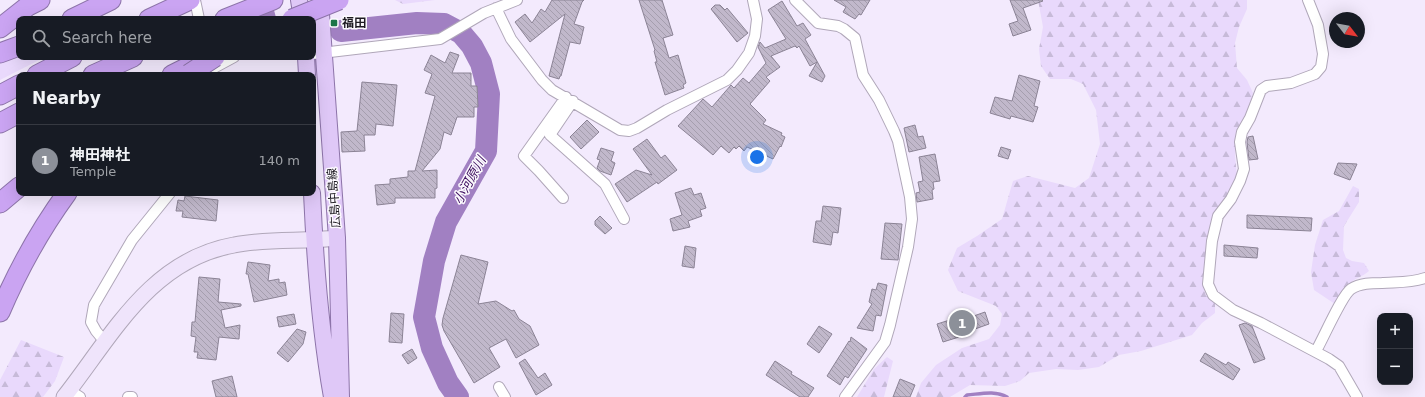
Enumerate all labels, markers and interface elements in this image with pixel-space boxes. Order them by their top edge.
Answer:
north arrow [1329,12,1365,48]
search box [16,16,316,60]
place label: 福田 [342,16,366,30]
marker: 福田 [329,18,339,28]
icon: search [30,27,52,49]
text: Search here [62,29,152,47]
text: Nearby [32,88,101,108]
text: 神田神社 [70,146,130,164]
your location [747,147,767,167]
water label: 小河原川 [450,152,490,207]
text: 1 [40,153,50,168]
text: 140 m [258,153,300,168]
text: Temple [70,164,116,179]
street label: 広島中島線 [325,168,343,228]
pin: 1 [949,308,975,338]
map controls [1377,313,1413,385]
button: + [1377,313,1413,349]
button: − [1377,349,1413,385]

